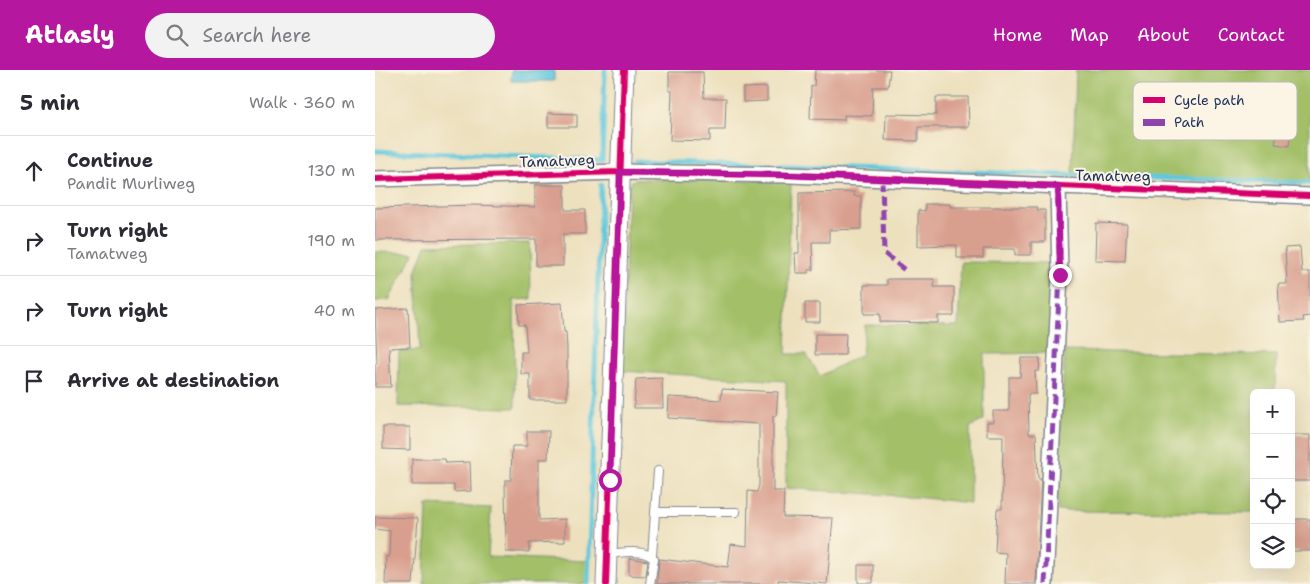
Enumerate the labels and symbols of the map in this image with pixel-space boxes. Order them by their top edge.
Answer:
legend [1133,82,1297,140]
text: Cycle path [1174,91,1245,109]
text: Path [1174,113,1205,131]
street label: Tamatweg [519,150,595,172]
street label: Tamatweg [1075,165,1151,187]
route end [1049,264,1072,287]
route start [599,469,622,492]

